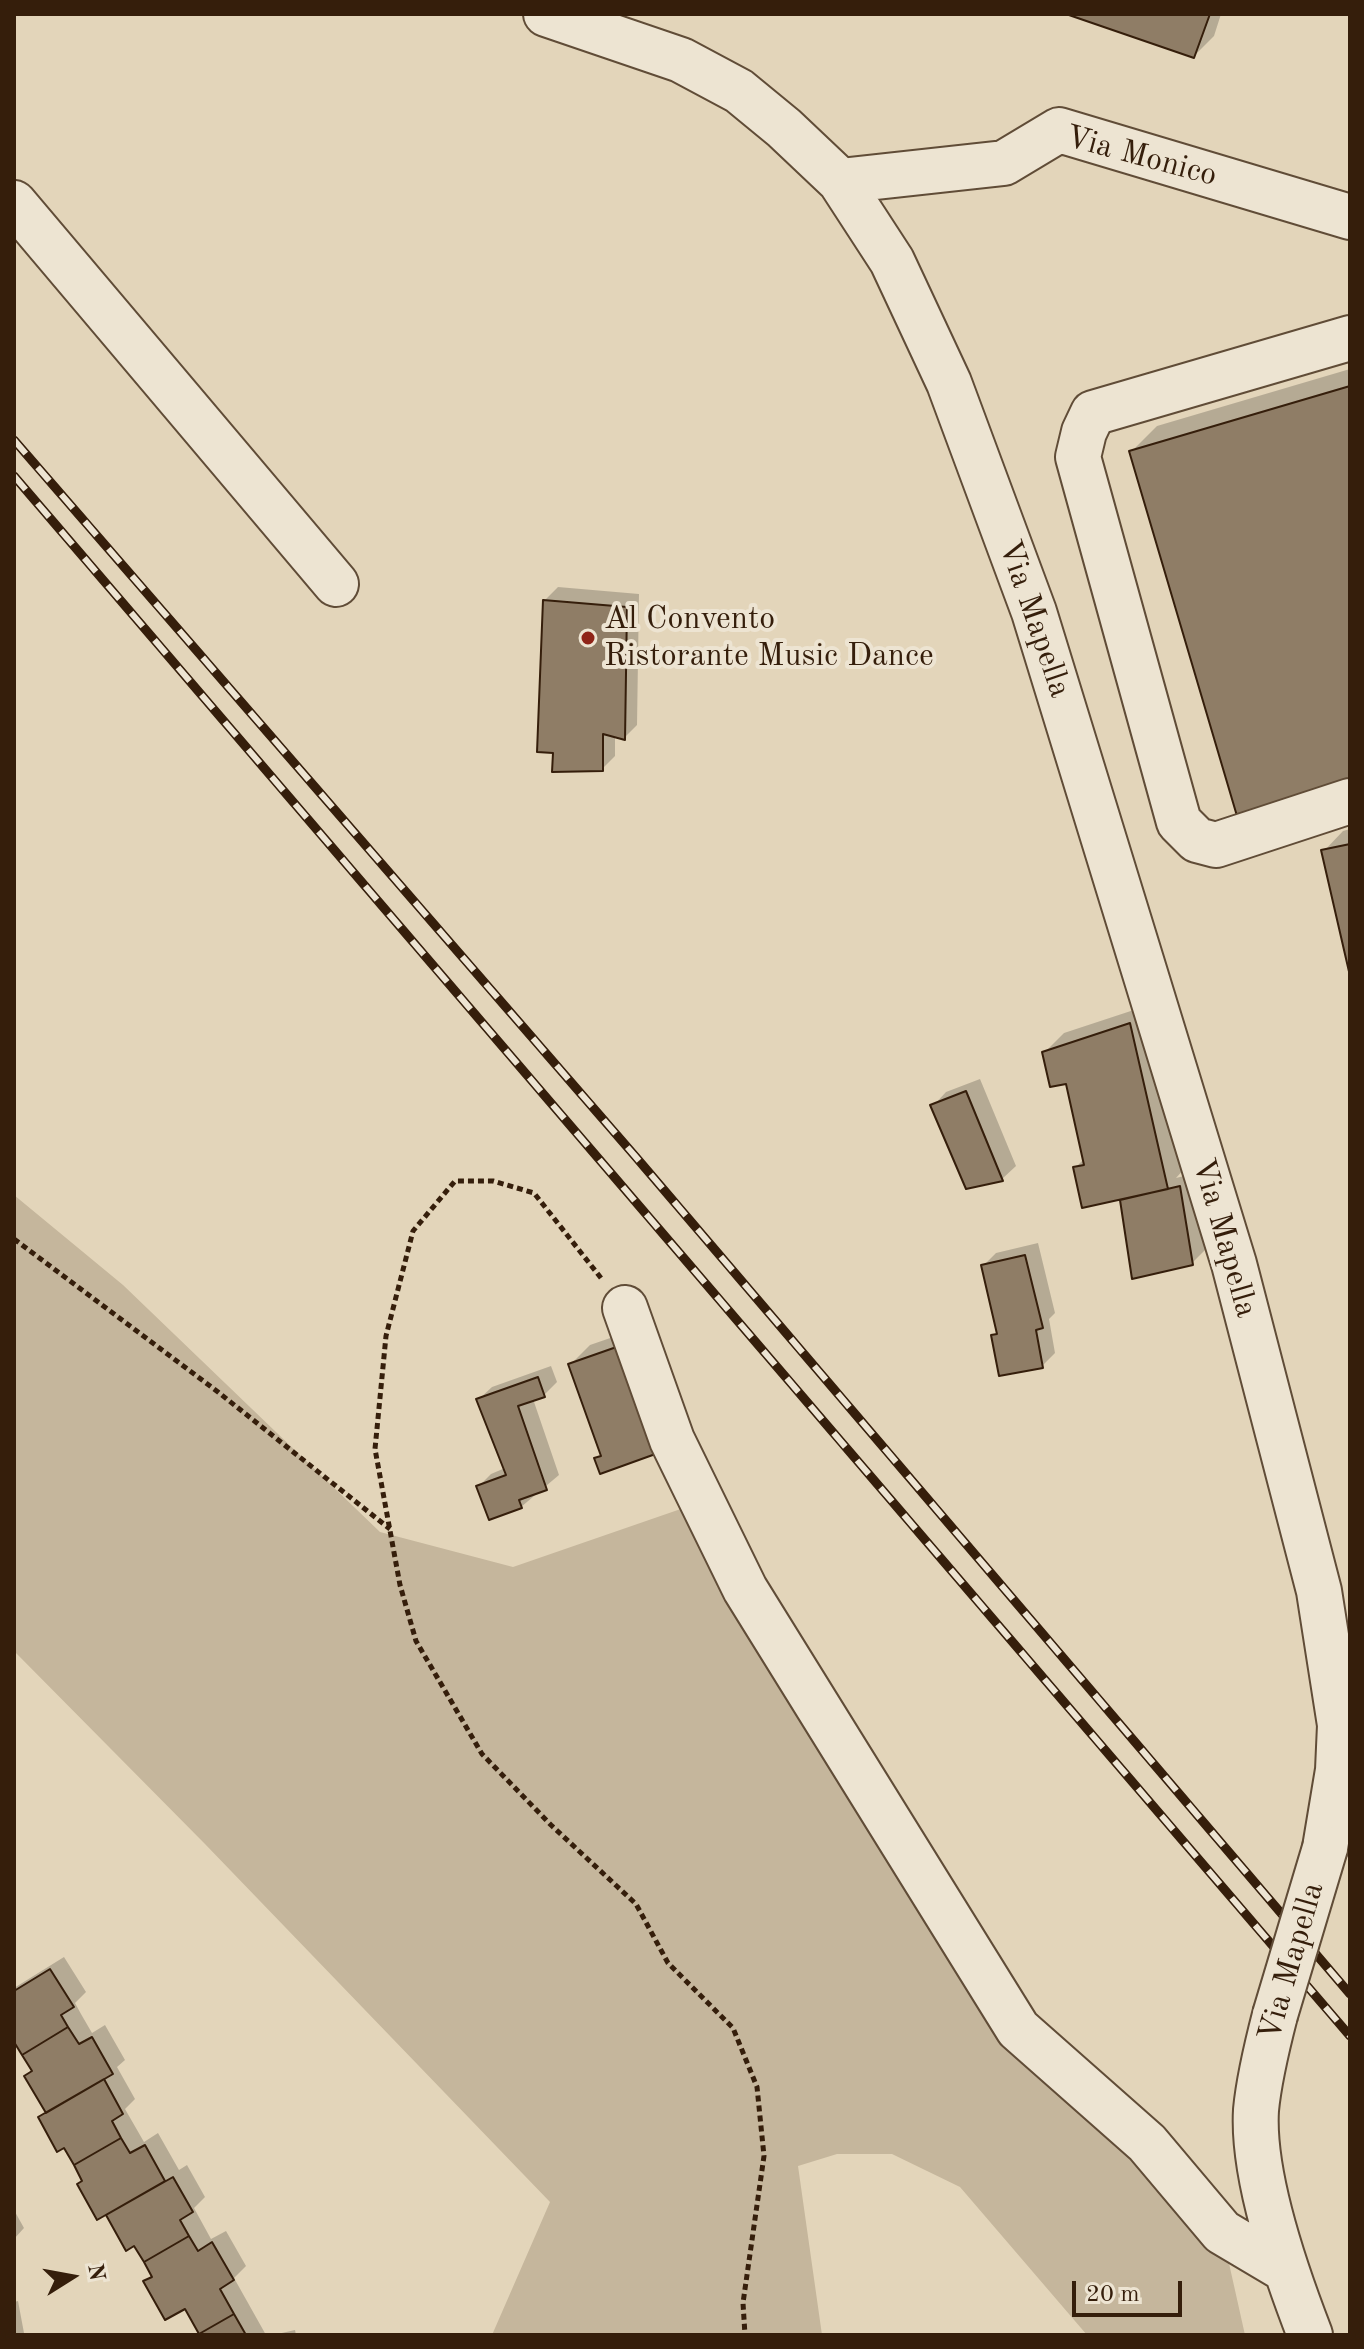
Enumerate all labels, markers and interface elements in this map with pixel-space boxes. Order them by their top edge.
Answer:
street label: Via Monico [1061,118,1221,196]
street label: Via Mapella [989,535,1079,703]
place label: Al Convento Ristorante Music Dance [604,601,934,676]
marker: Al Convento Ristorante Music Dance [579,629,597,647]
street label: Via Mapella [1183,1154,1265,1322]
street label: Via Mapella [1251,1878,1333,2046]
north arrow [32,2237,112,2317]
text: N [83,2262,108,2283]
scale bar [1076,2265,1186,2315]
text: 20 m [1086,2283,1140,2307]

